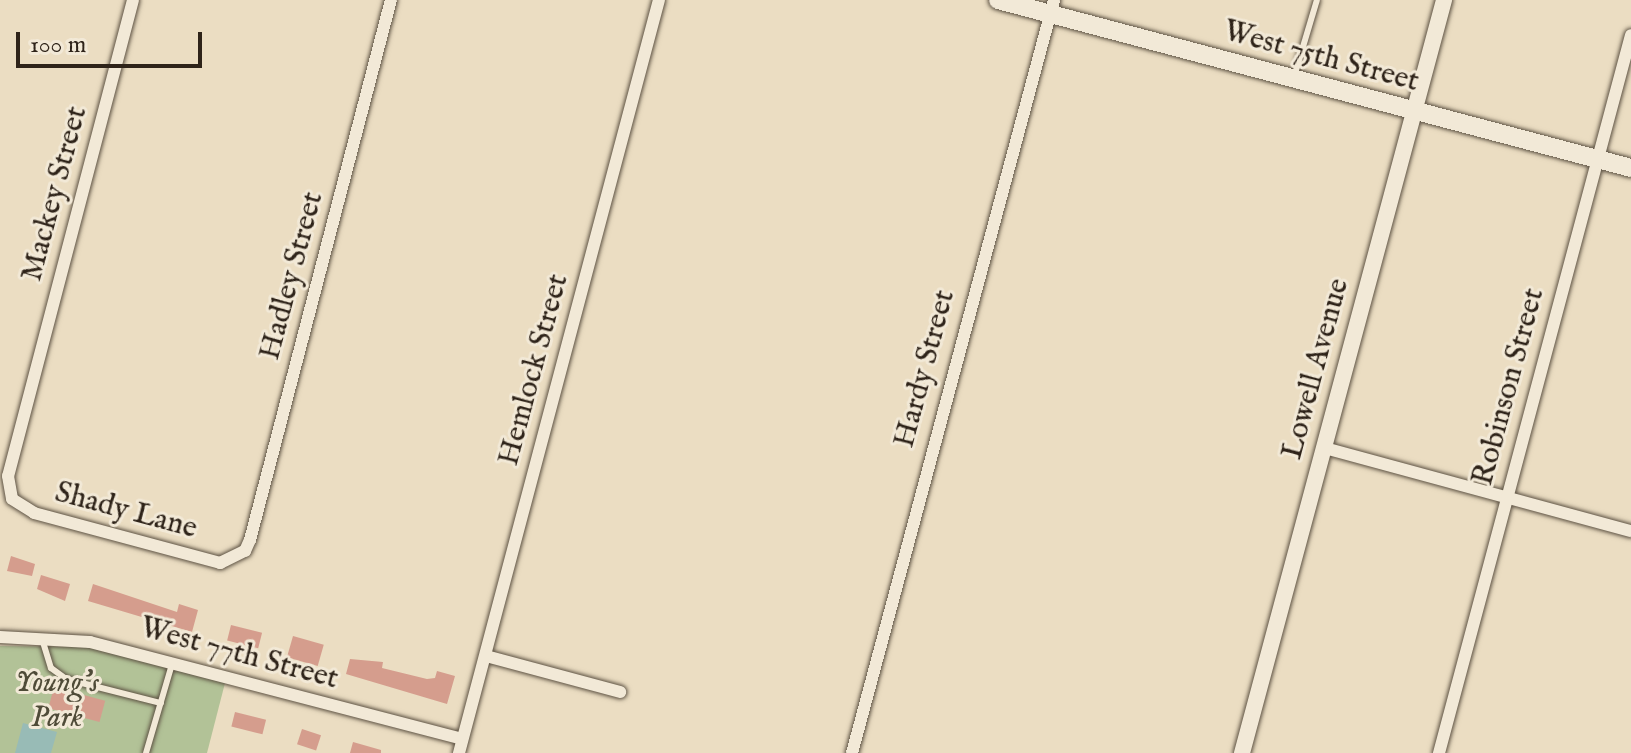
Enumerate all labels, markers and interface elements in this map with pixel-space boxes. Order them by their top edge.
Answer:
street label: West 75th Street [1220,14,1422,100]
scale bar [20,16,206,66]
text: 100 m [30,30,86,61]
street label: Mackey Street [14,103,96,285]
street label: Hadley Street [252,188,332,364]
street label: Hemlock Street [491,270,577,470]
street label: Lowell Avenue [1275,275,1357,463]
street label: Robinson Street [1465,285,1553,489]
street label: Hardy Street [887,286,963,452]
street label: Shady Lane [51,475,201,547]
street label: West 77th Street [136,610,342,698]
park label: Young's Park [15,665,99,736]

